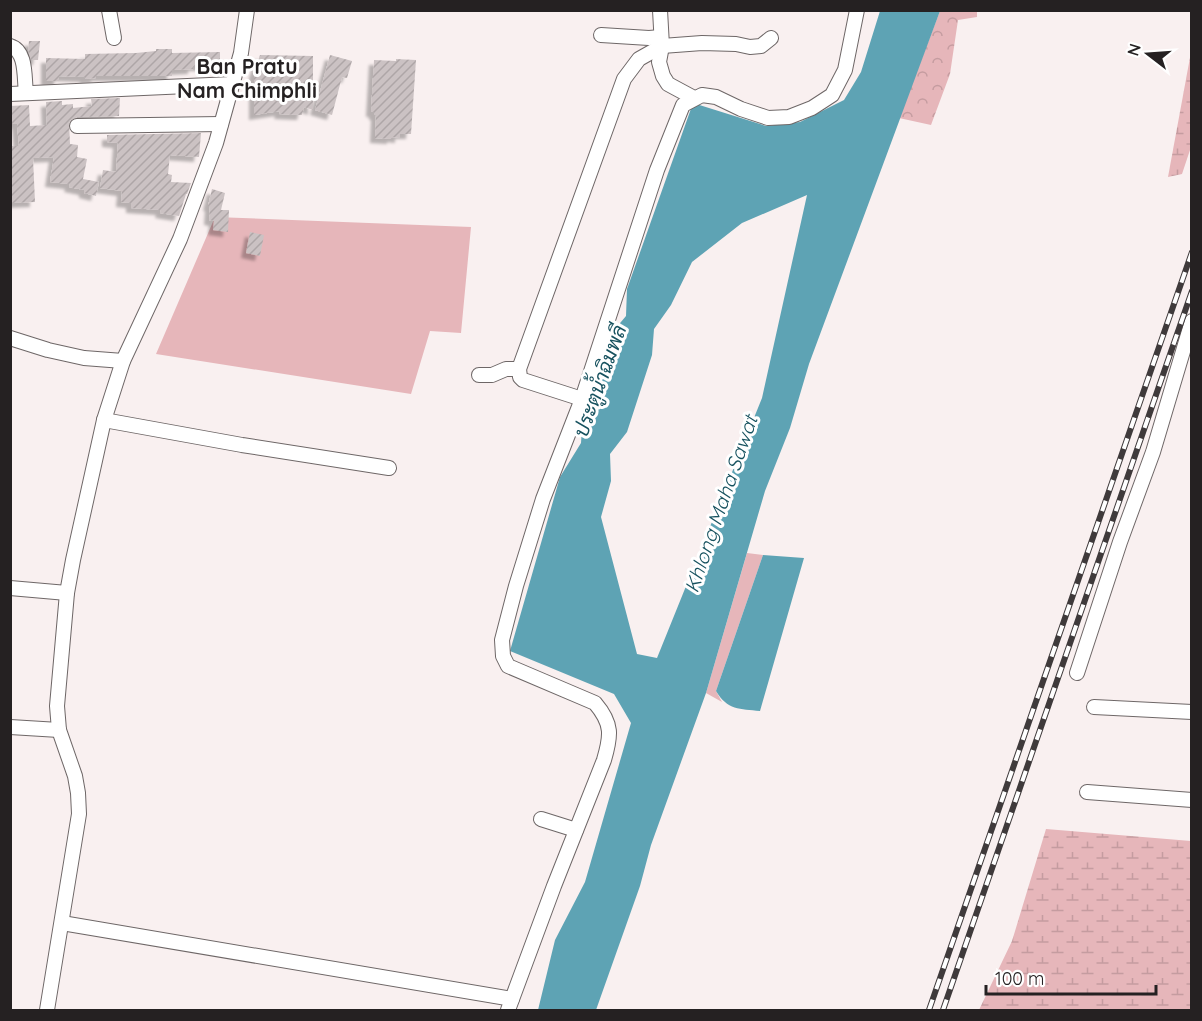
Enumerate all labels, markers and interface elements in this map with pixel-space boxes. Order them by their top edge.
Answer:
north arrow [1118,24,1178,84]
text: N [1122,41,1145,58]
district label: Ban Pratu Nam Chimphli [177,53,317,103]
water label: ประตูน้ำฉิมพลี [563,319,635,441]
water label: Khlong Maha Sawat [678,410,763,596]
scale bar [986,958,1156,996]
text: 100 m [995,967,1044,990]

